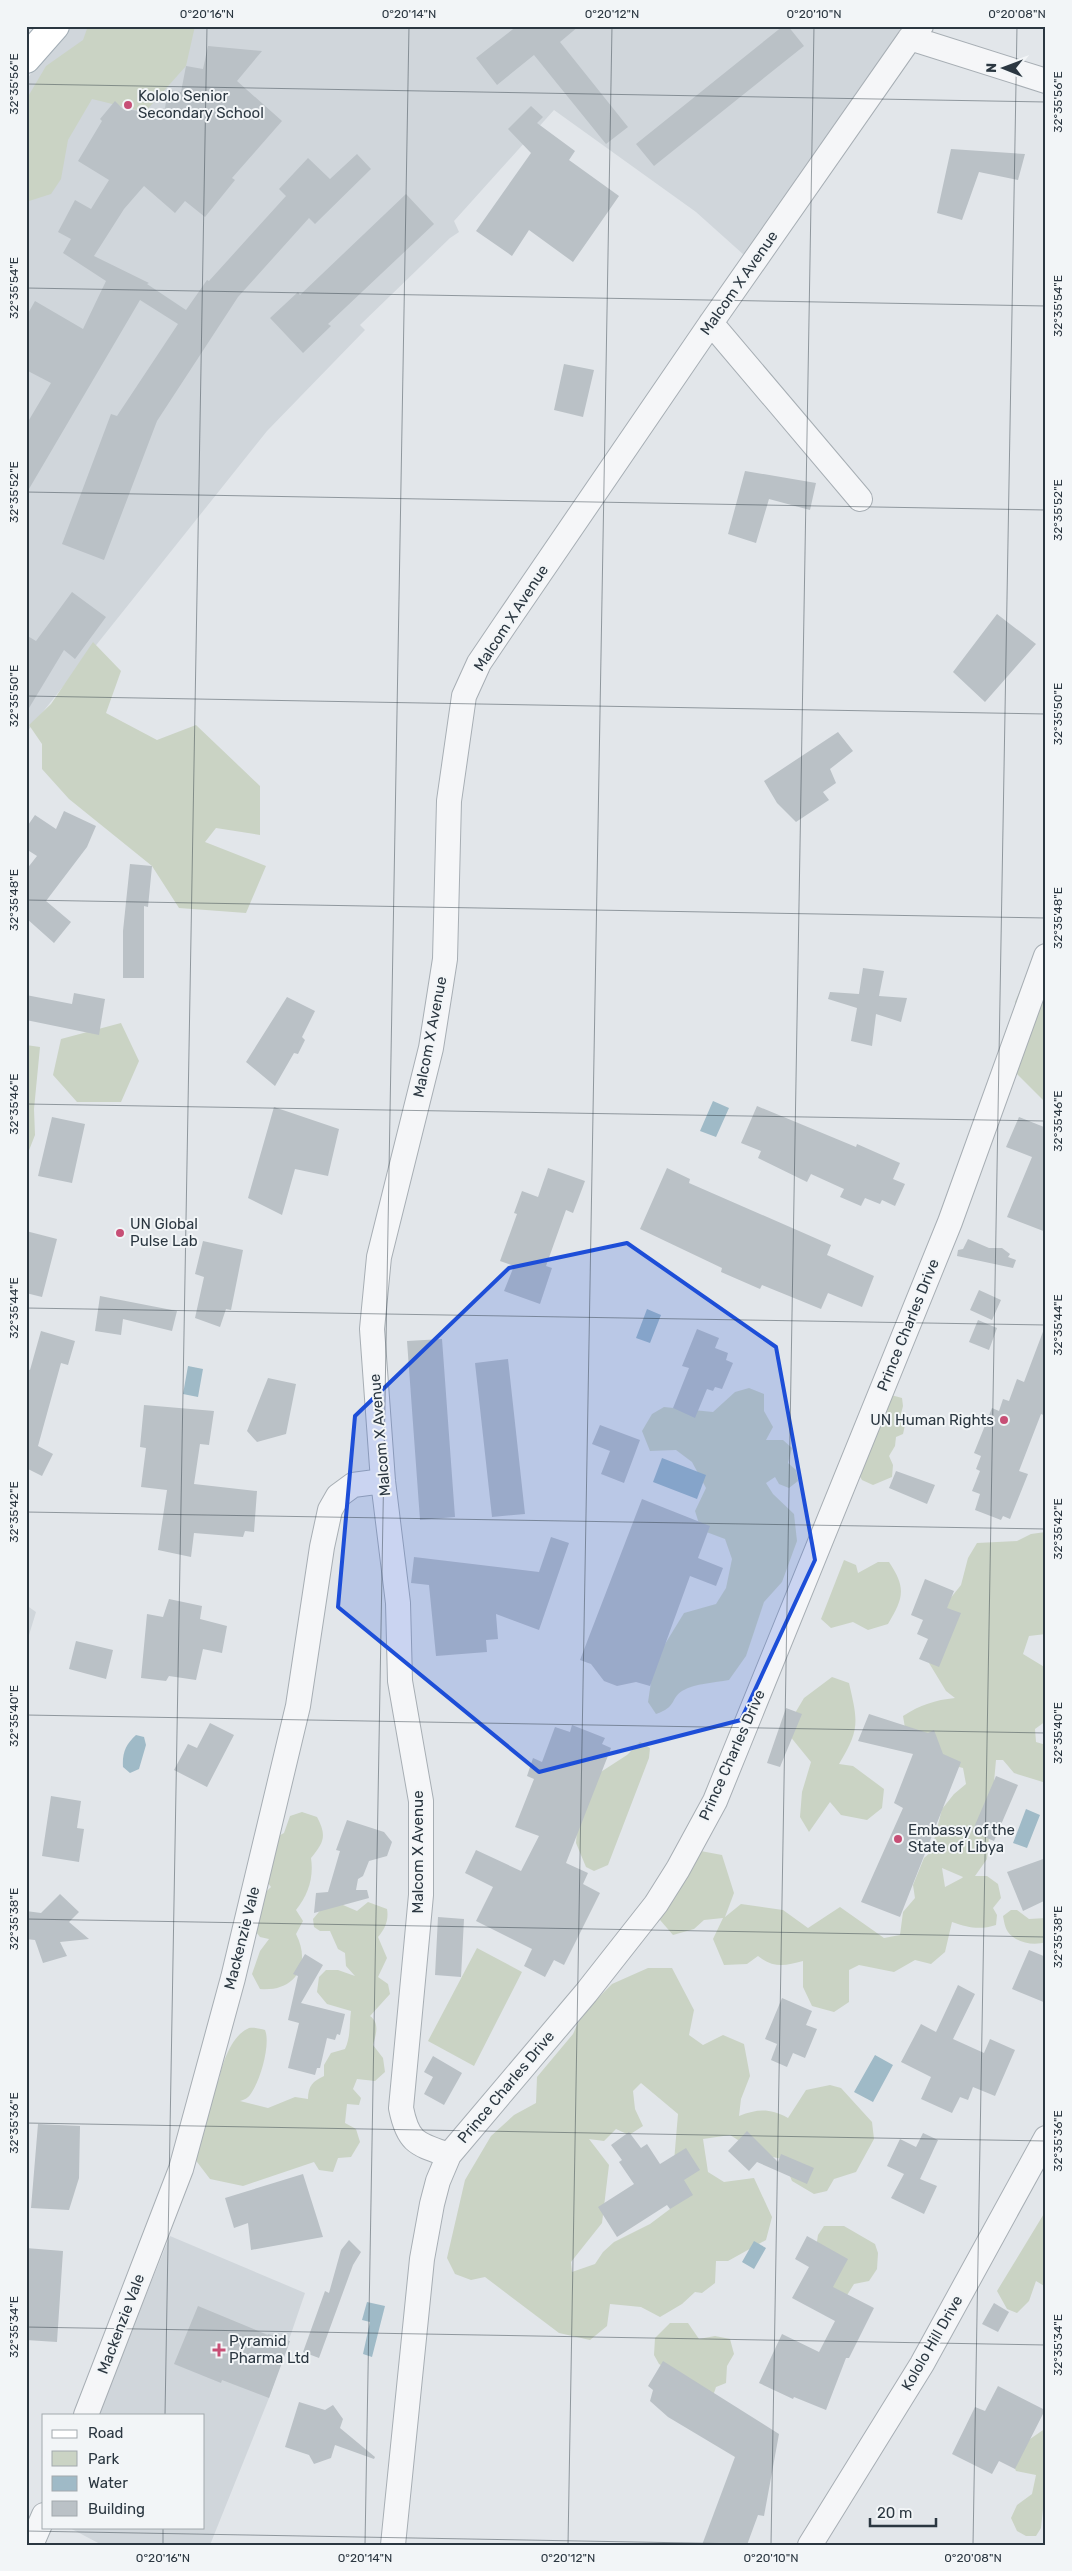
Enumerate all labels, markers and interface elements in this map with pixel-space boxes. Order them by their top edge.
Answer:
text: 0°20'16"N [180,7,234,21]
text: 0°20'14"N [382,7,436,21]
text: 0°20'12"N [585,7,639,21]
text: 0°20'10"N [786,7,842,21]
text: 0°20'08"N [988,7,1046,21]
north arrow [980,42,1030,92]
text: 32°35'56"E [7,53,21,115]
text: N [983,63,1000,73]
text: 32°35'56"E [1051,71,1065,133]
place label: Kololo Senior Secondary School [138,87,264,122]
marker: Kololo Senior Secondary School [122,99,134,111]
street label: Malcom X Avenue [696,227,782,339]
text: 32°35'54"E [7,257,21,319]
text: 32°35'54"E [1051,275,1065,337]
text: 32°35'52"E [7,461,21,523]
text: 32°35'52"E [1051,479,1065,541]
street label: Malcom X Avenue [470,562,552,674]
text: 32°35'50"E [7,665,21,727]
text: 32°35'50"E [1051,683,1065,745]
text: 32°35'48"E [7,869,21,931]
text: 32°35'48"E [1051,887,1065,949]
street label: Malcom X Avenue [409,975,451,1099]
text: 32°35'46"E [7,1073,21,1135]
text: 32°35'46"E [1051,1090,1065,1152]
place label: UN Global Pulse Lab [130,1215,198,1250]
marker: UN Global Pulse Lab [114,1227,126,1239]
street label: Prince Charles Drive [873,1256,943,1394]
text: 32°35'44"E [7,1277,21,1339]
text: 32°35'44"E [1051,1294,1065,1356]
street label: Malcom X Avenue [366,1373,394,1497]
place label: UN Human Rights [870,1411,994,1429]
marker: UN Human Rights [998,1414,1010,1426]
text: 32°35'42"E [7,1481,21,1543]
text: 32°35'42"E [1051,1498,1065,1560]
text: 32°35'40"E [7,1685,21,1747]
street label: Prince Charles Drive [695,1687,769,1823]
text: 32°35'40"E [1051,1702,1065,1764]
street label: Malcom X Avenue [409,1790,427,1914]
place label: Embassy of the State of Libya [908,1821,1015,1856]
marker: Embassy of the State of Libya [892,1833,904,1845]
street label: Mackenzie Vale [220,1885,264,1991]
text: 32°35'38"E [7,1888,21,1950]
text: 32°35'38"E [1051,1906,1065,1968]
street label: Prince Charles Drive [454,2027,558,2147]
text: 32°35'36"E [7,2092,21,2154]
text: 32°35'36"E [1051,2110,1065,2172]
street label: Mackenzie Vale [94,2271,148,2377]
street label: Kololo Hill Drive [898,2292,966,2394]
text: 32°35'34"E [7,2296,21,2358]
text: 32°35'34"E [1051,2314,1065,2376]
place label: Pyramid Pharma Ltd [229,2332,310,2367]
marker: Pyramid Pharma Ltd [213,2344,225,2356]
legend [42,2414,205,2528]
text: Road [88,2424,124,2442]
text: Park [88,2450,119,2468]
text: Water [88,2474,128,2492]
scale bar [870,2496,936,2528]
text: Building [88,2500,145,2518]
text: 20 m [877,2504,912,2522]
text: 0°20'16"N [136,2551,190,2565]
text: 0°20'14"N [338,2551,392,2565]
text: 0°20'12"N [541,2551,595,2565]
text: 0°20'10"N [743,2551,799,2565]
text: 0°20'08"N [944,2551,1002,2565]

